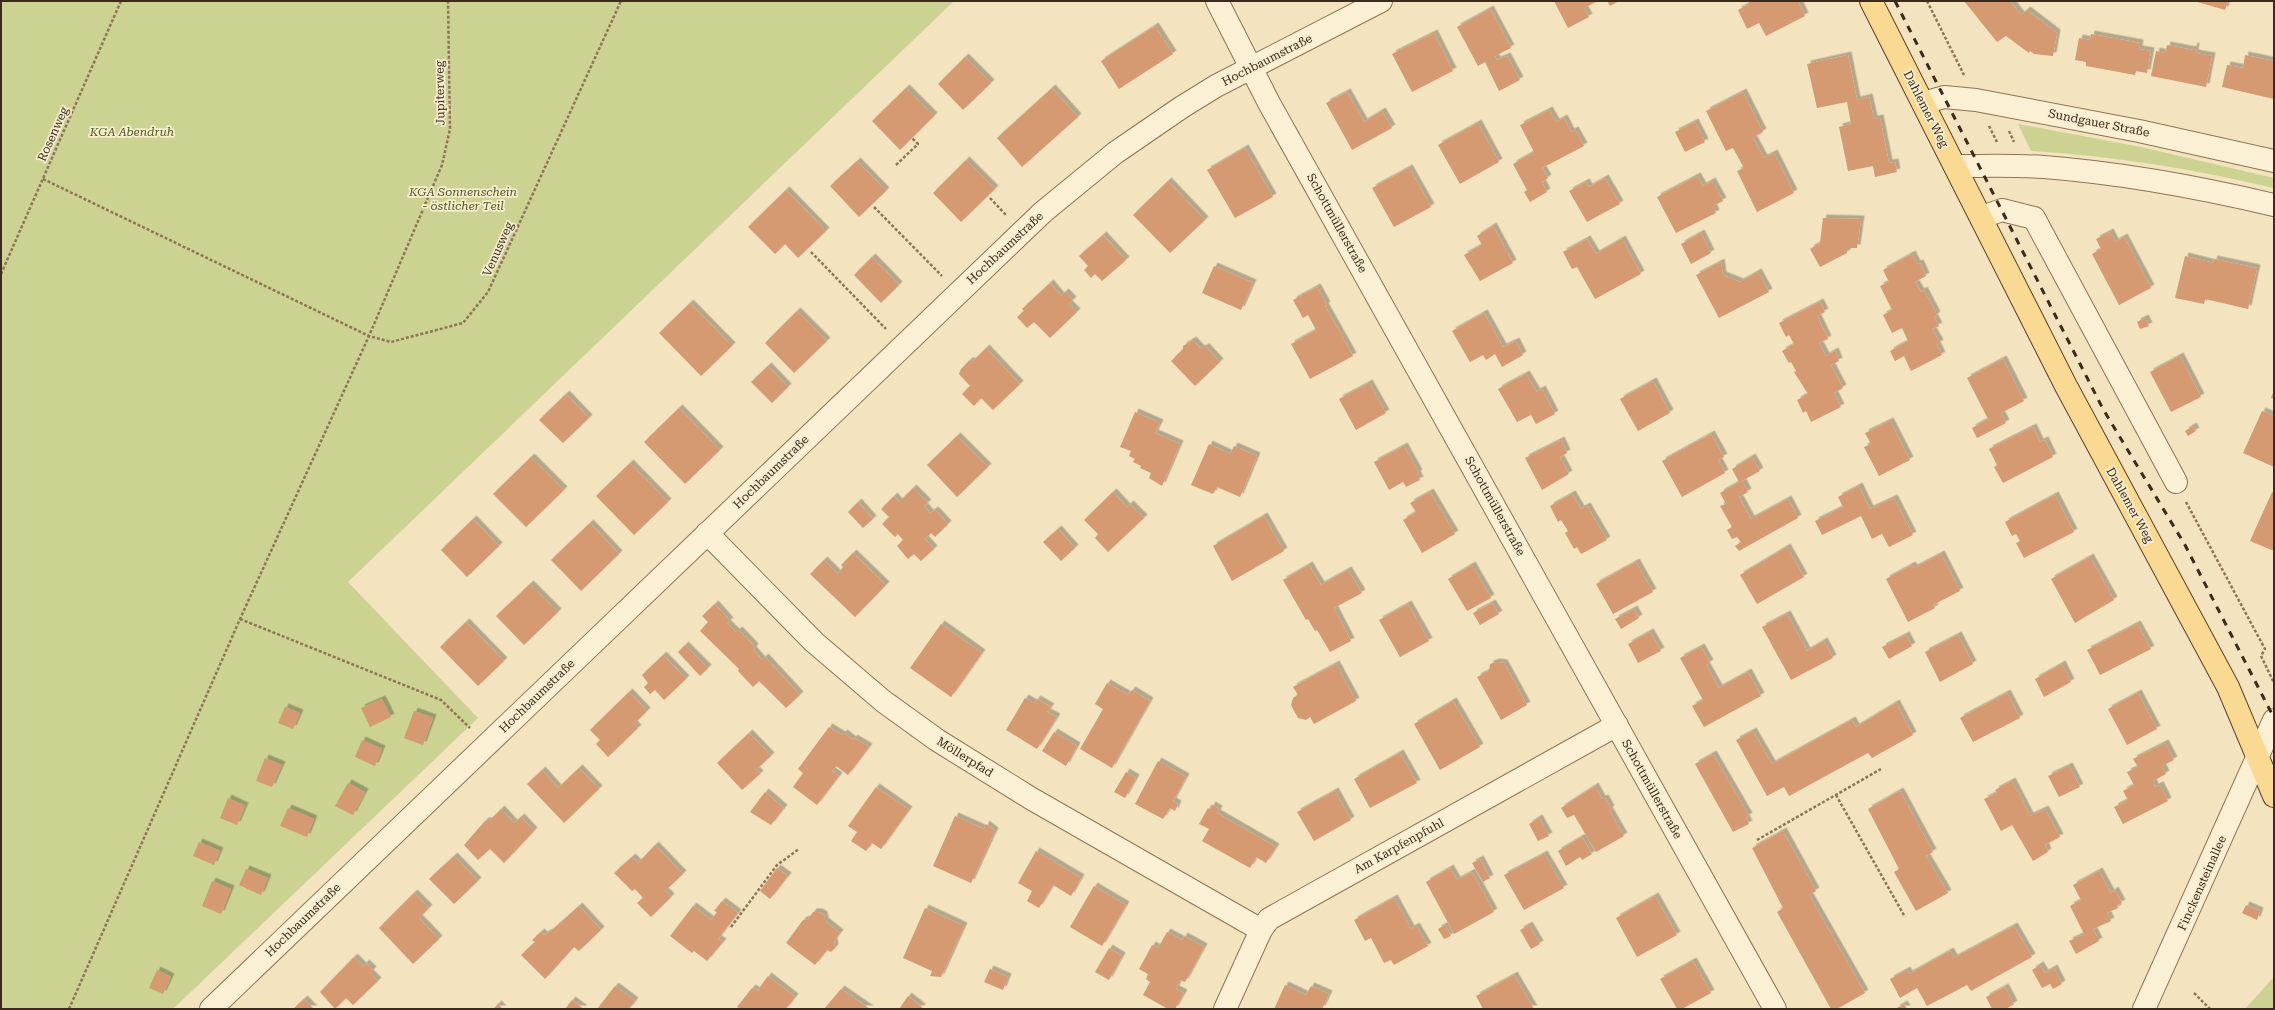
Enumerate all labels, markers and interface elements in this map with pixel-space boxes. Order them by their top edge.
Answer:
street label: Hochbaumstraße [1219,31,1315,89]
street label: Jupiterweg [432,60,448,126]
street label: Dahlemer Weg [1901,68,1951,150]
street label: Rosenweg [35,104,71,164]
street label: Sundgauer Straße [2047,106,2151,140]
park label: KGA Abendruh [89,125,174,139]
street label: Schottmüllerstraße [1304,171,1370,275]
park label: KGA Sonnenschein - östlicher Teil [408,185,517,213]
street label: Hochbaumstraße [964,209,1046,287]
street label: Venusweg [480,219,516,278]
street label: Hochbaumstraße [730,432,812,512]
street label: Schottmüllerstraße [1462,454,1528,558]
street label: Dahlemer Weg [2103,465,2157,545]
street label: Hochbaumstraße [496,656,578,736]
street label: Möllerpfad [934,734,996,780]
street label: Schottmüllerstraße [1619,737,1685,841]
street label: Am Karpfenpfuhl [1352,815,1446,876]
street label: Finckensteinallee [2175,833,2229,933]
street label: Hochbaumstraße [262,880,344,960]

